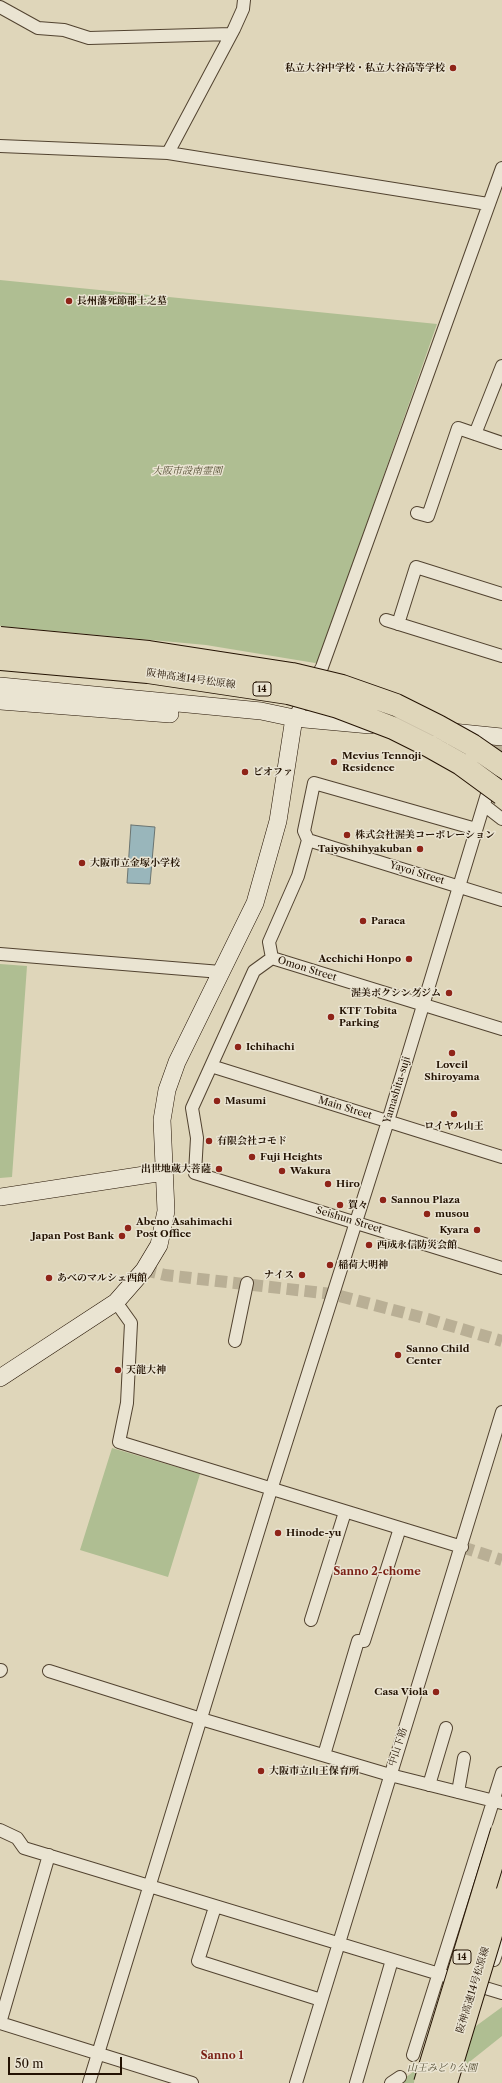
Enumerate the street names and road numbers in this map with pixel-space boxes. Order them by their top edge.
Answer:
street label: 阪神高速14号松原線 [146,667,236,691]
road number: 14 [253,682,271,696]
street label: Yayoi Street [388,859,446,887]
street label: Omon Street [276,954,338,984]
street label: Yamashita-suji [381,1055,413,1125]
street label: Main Street [317,1094,373,1122]
street label: Seishun Street [314,1204,384,1236]
street label: 中山下筋 [386,1726,410,1768]
street label: 阪神高速14号松原線 [454,1945,492,2035]
road number: 14 [453,1950,471,1964]

